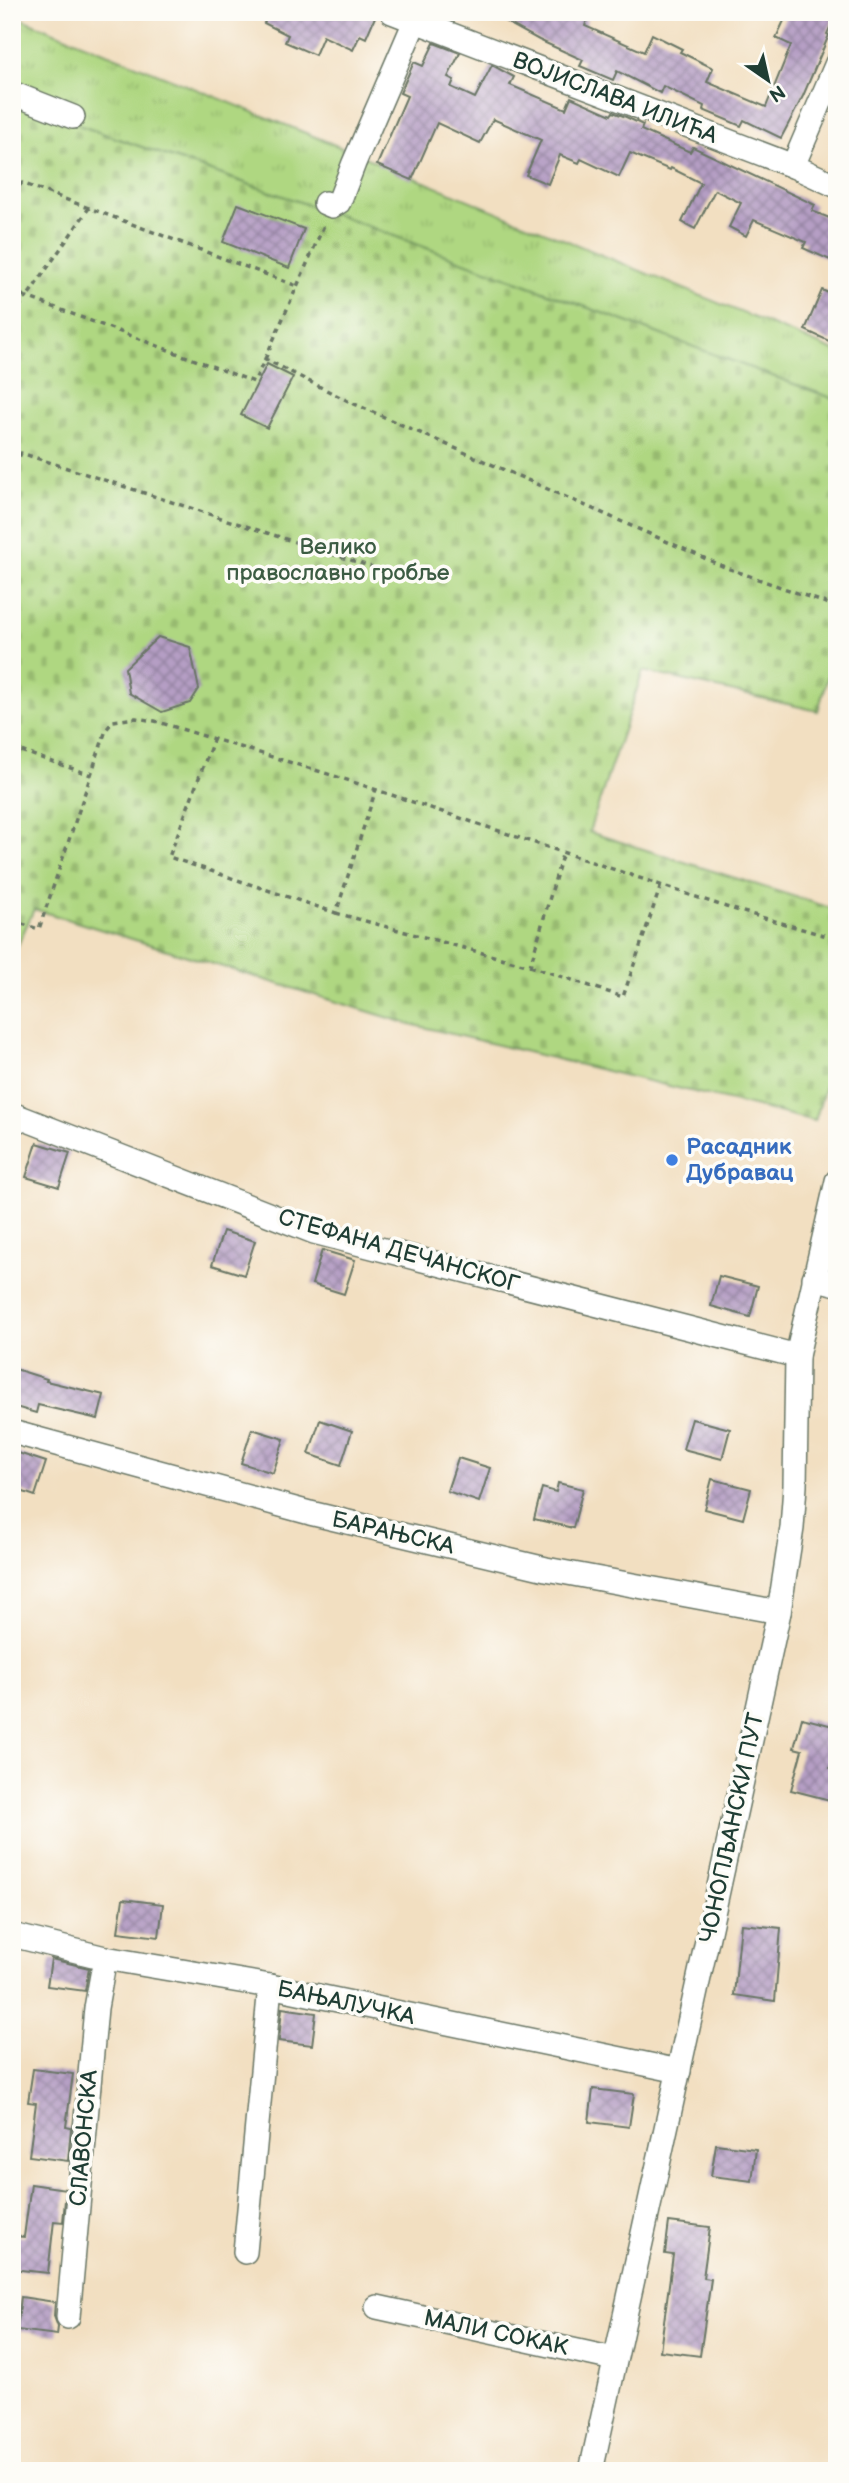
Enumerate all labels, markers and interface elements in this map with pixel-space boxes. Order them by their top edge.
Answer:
street label: ВОЈИСЛАВА ИЛИЋА [509,46,721,150]
north arrow [734,46,804,116]
text: N [764,79,789,106]
park label: Велико православно гробље [226,533,450,587]
place label: Расадник Дубравац [686,1133,794,1187]
marker: Расадник Дубравац [664,1152,680,1168]
street label: СТЕФАНА ДЕЧАНСКОГ [275,1203,523,1299]
street label: БАРАЊСКА [329,1505,457,1561]
street label: ЧОНОПЉАНСКИ ПУТ [694,1710,770,1946]
street label: БАЊАЛУЧКА [275,1975,417,2031]
street label: СЛАВОНСКА [64,2069,104,2207]
street label: МАЛИ СОКАК [421,2304,571,2362]

